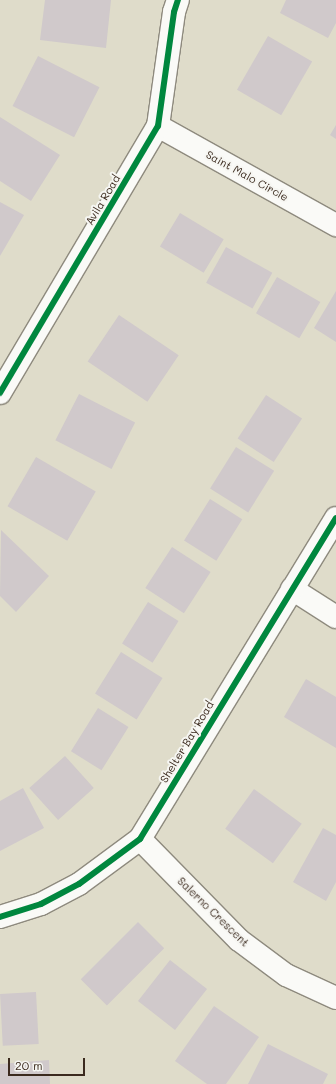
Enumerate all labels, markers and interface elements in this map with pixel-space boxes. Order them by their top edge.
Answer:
street label: Saint Malo Circle [204,148,290,204]
street label: Avila Road [83,173,123,227]
street label: Shelter Bay Road [157,699,217,785]
street label: Salerno Crescent [175,875,251,949]
scale bar [10,1050,87,1076]
text: 20 m [15,1057,43,1073]

